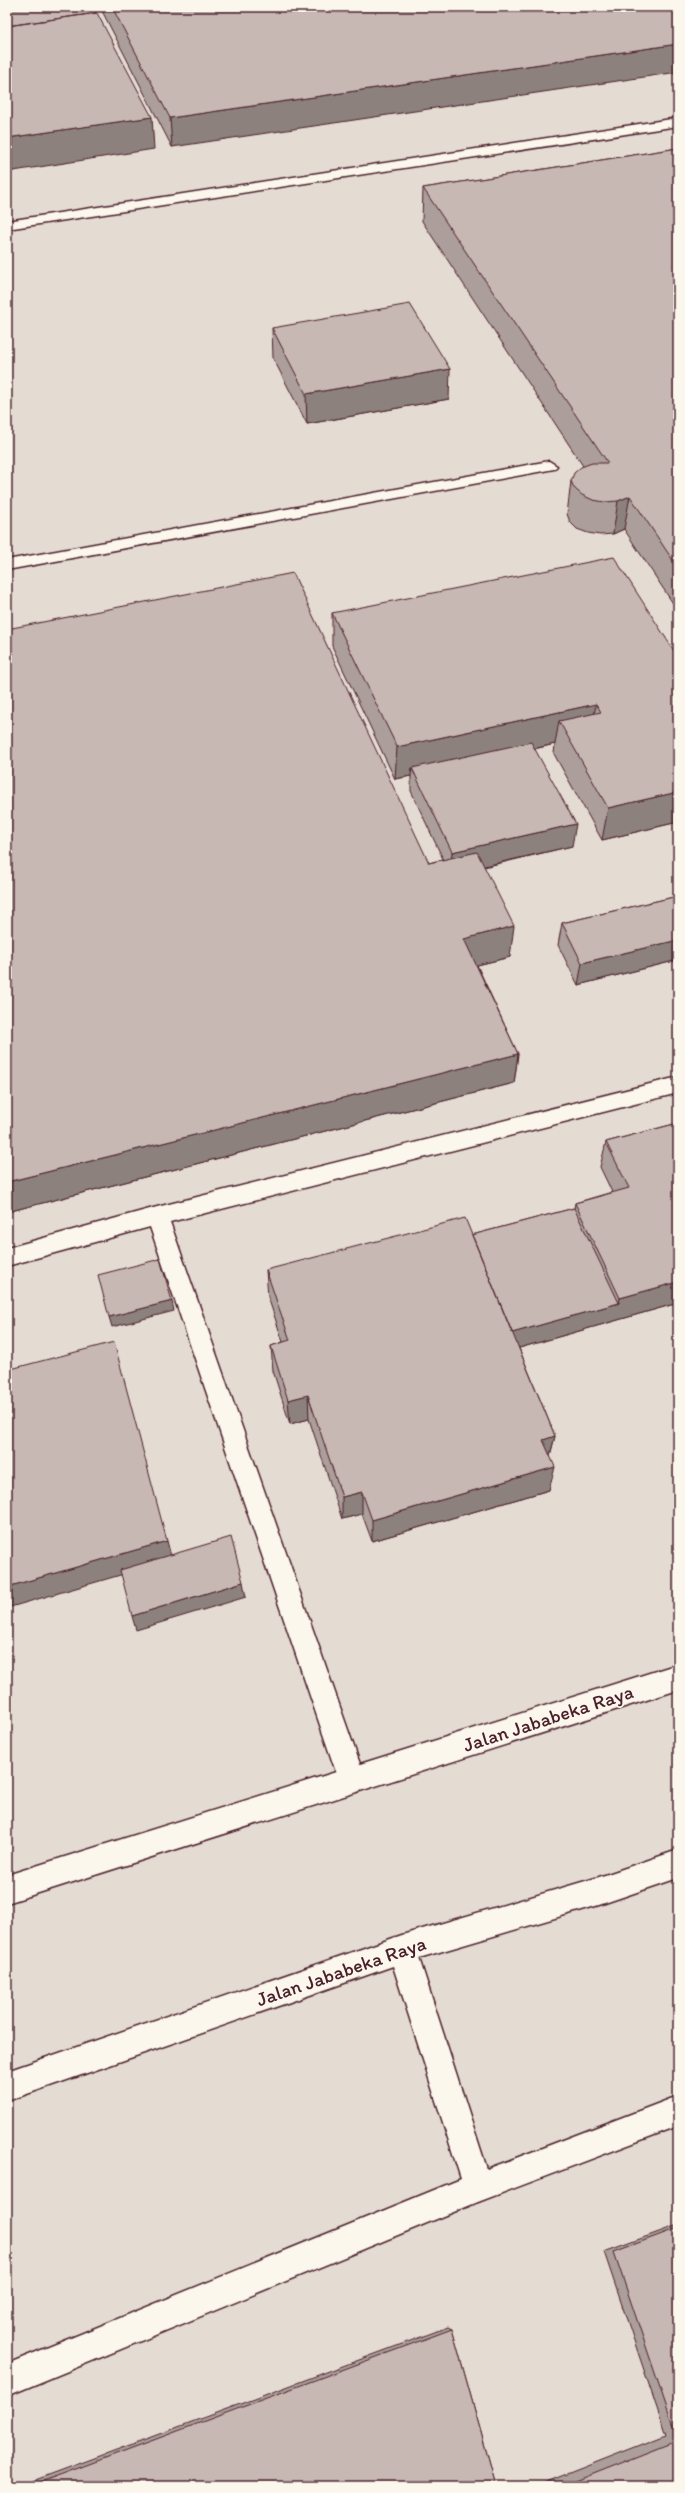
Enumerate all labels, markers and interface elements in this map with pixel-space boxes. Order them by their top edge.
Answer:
street label: Jalan Jababeka Raya [460,1679,636,1757]
street label: Jalan Jababeka Raya [253,1931,429,2011]

